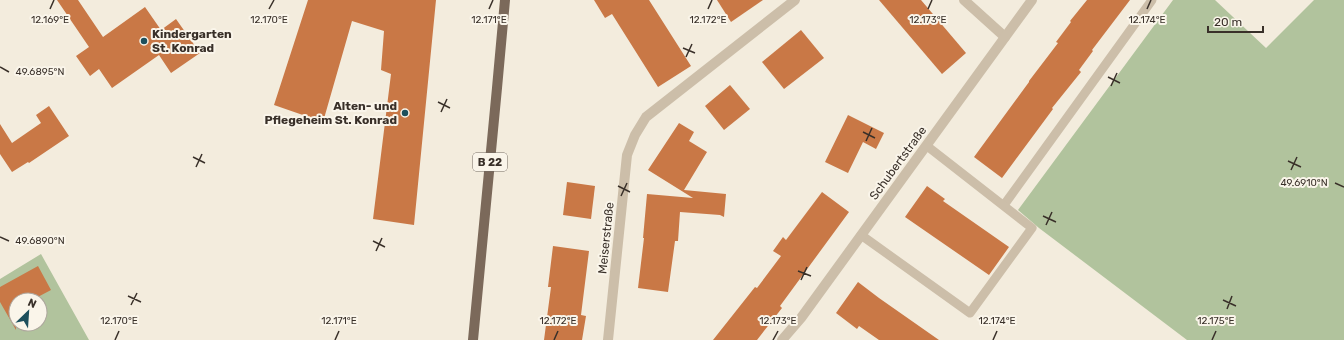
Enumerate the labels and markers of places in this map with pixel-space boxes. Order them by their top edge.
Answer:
place label: Kindergarten St. Konrad [152,27,232,55]
marker: Kindergarten St. Konrad [139,36,149,46]
place label: Alten- und Pflegeheim St. Konrad [264,99,397,127]
marker: Alten- und Pflegeheim St. Konrad [400,108,410,118]

